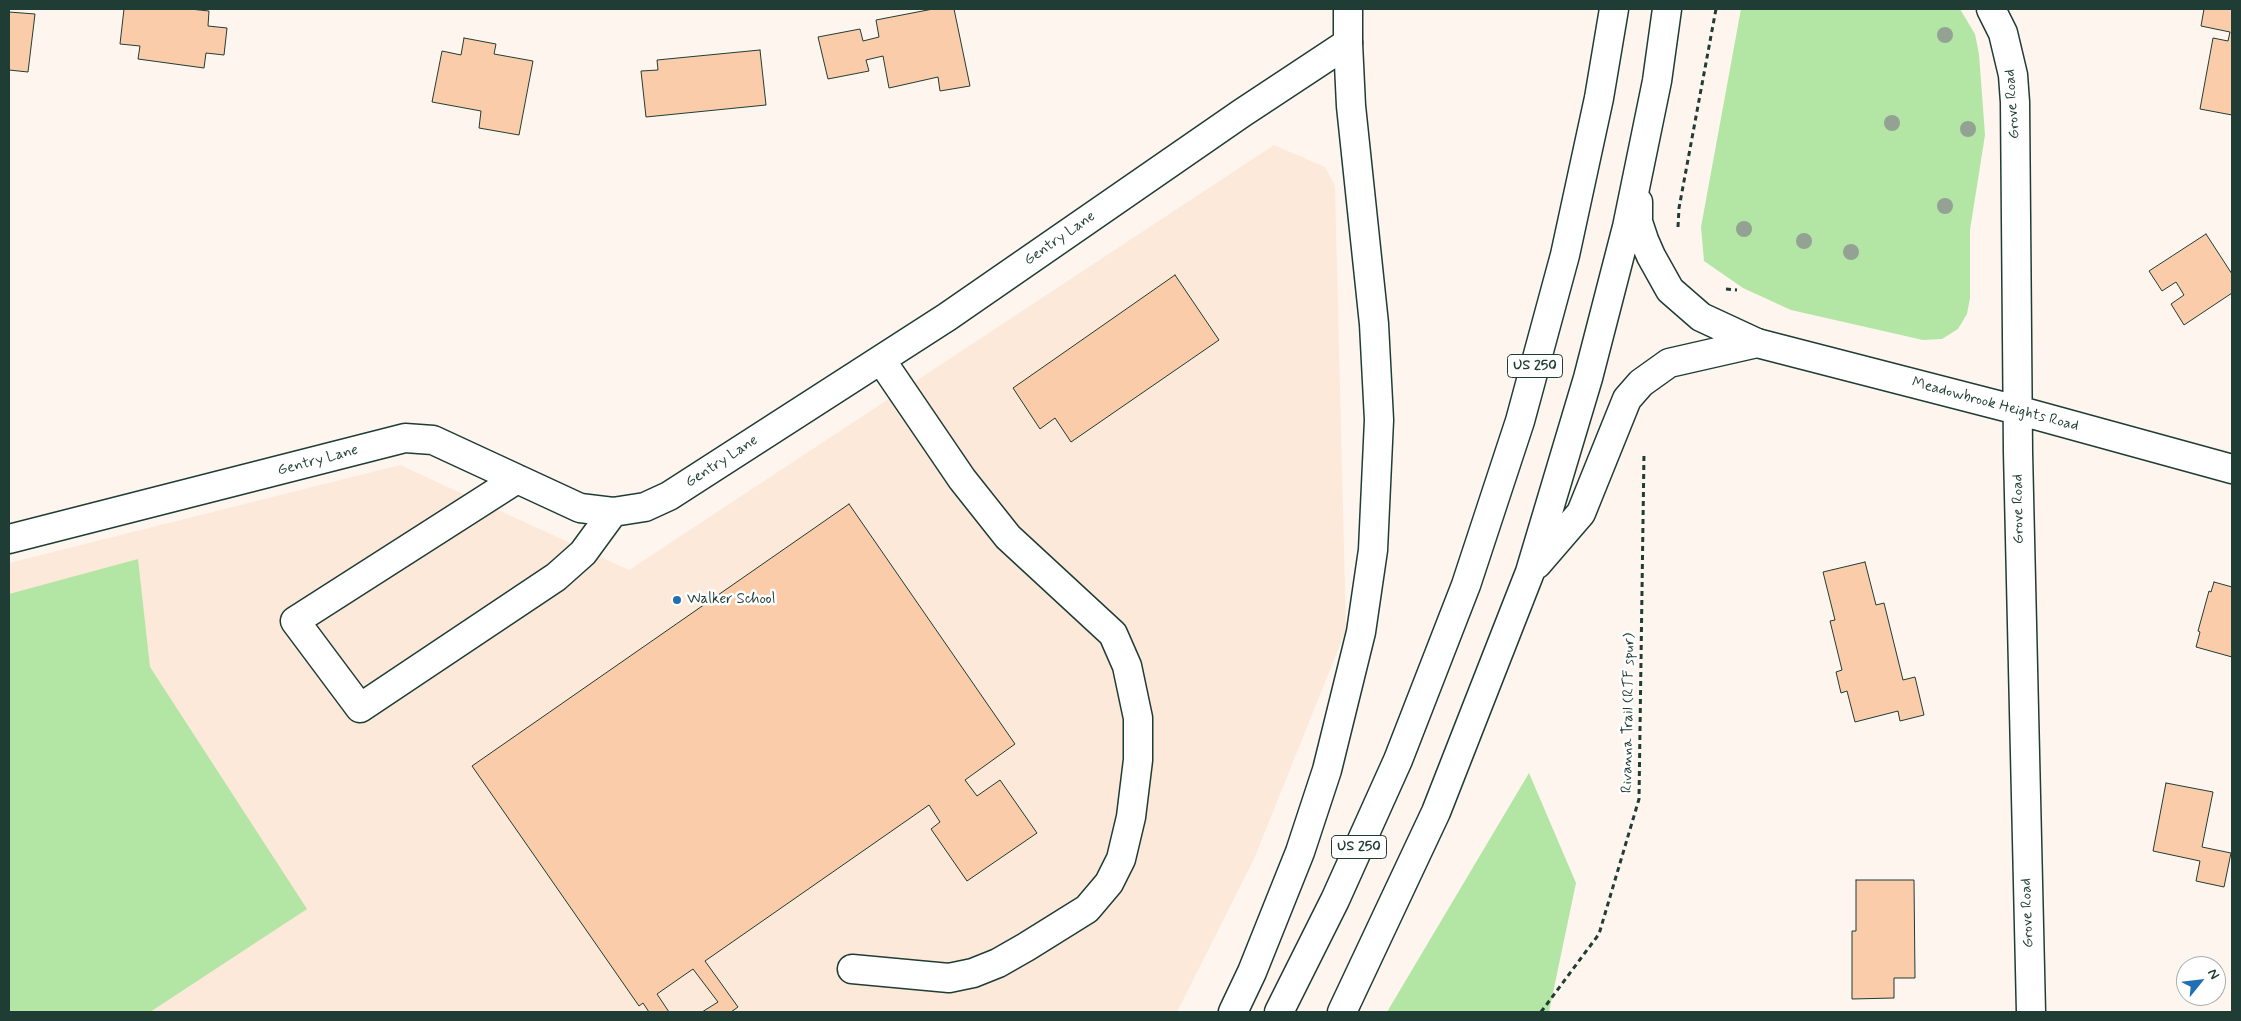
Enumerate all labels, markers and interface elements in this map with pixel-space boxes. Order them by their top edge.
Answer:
street label: Grove Road [2002,68,2024,140]
street label: Gentry Lane [1021,208,1099,270]
road number: US 250 [1508,354,1562,378]
street label: Meadowbrook Heights Road [1910,374,2080,436]
street label: Gentry Lane [682,432,762,492]
street label: Gentry Lane [276,442,360,480]
street label: Grove Road [2009,474,2029,544]
place label: Walker School [687,591,775,609]
marker: Walker School [671,594,683,606]
street label: Rivanna Trail (RTF spur) [1619,633,1639,793]
road number: US 250 [1332,836,1386,859]
street label: Grove Road [2018,878,2038,948]
north arrow [2176,956,2226,1006]
text: N [2203,966,2223,983]

